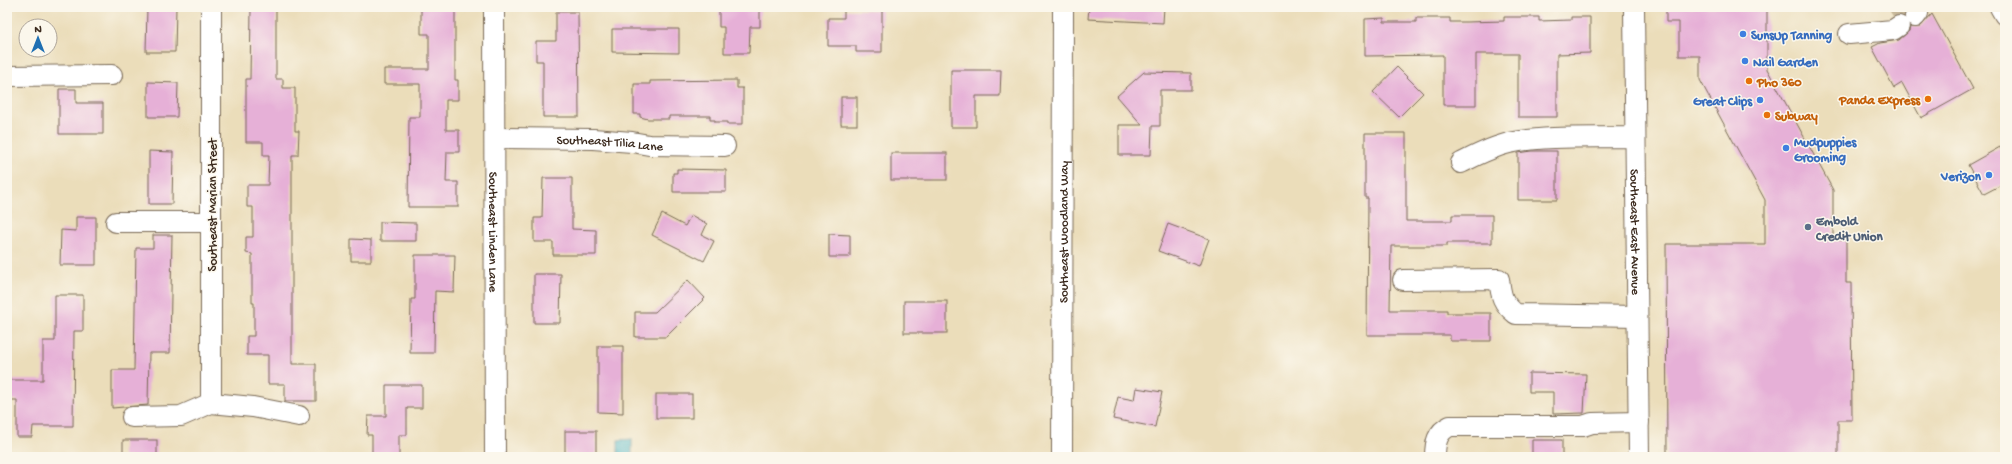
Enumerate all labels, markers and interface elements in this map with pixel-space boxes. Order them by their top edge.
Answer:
north arrow [18,18,58,58]
text: N [34,24,42,36]
marker: SunsUp Tanning [1738,29,1748,39]
place label: SunsUp Tanning [1751,29,1833,45]
marker: Nail Garden [1740,56,1750,66]
place label: Nail Garden [1753,56,1819,71]
marker: Pho 360 [1744,76,1754,86]
place label: Pho 360 [1756,76,1802,91]
place label: Panda Express [1838,94,1921,110]
marker: Panda Express [1923,94,1933,104]
place label: Great Clips [1693,95,1753,111]
marker: Great Clips [1755,95,1765,105]
marker: Subway [1762,110,1772,120]
place label: Subway [1775,110,1818,125]
street label: Southeast Tilia Lane [556,134,664,155]
place label: Mudpuppies Grooming [1794,136,1858,166]
street label: Southeast Marian Street [206,137,221,272]
marker: Mudpuppies Grooming [1781,143,1791,153]
street label: Southeast Woodland Way [1057,160,1073,303]
street label: Southeast East Avenue [1626,169,1642,295]
place label: Verizon [1940,170,1982,185]
marker: Verizon [1984,170,1994,180]
street label: Southeast Linden Lane [484,172,500,293]
place label: Embold Credit Union [1815,215,1883,245]
marker: Embold Credit Union [1803,222,1813,232]

